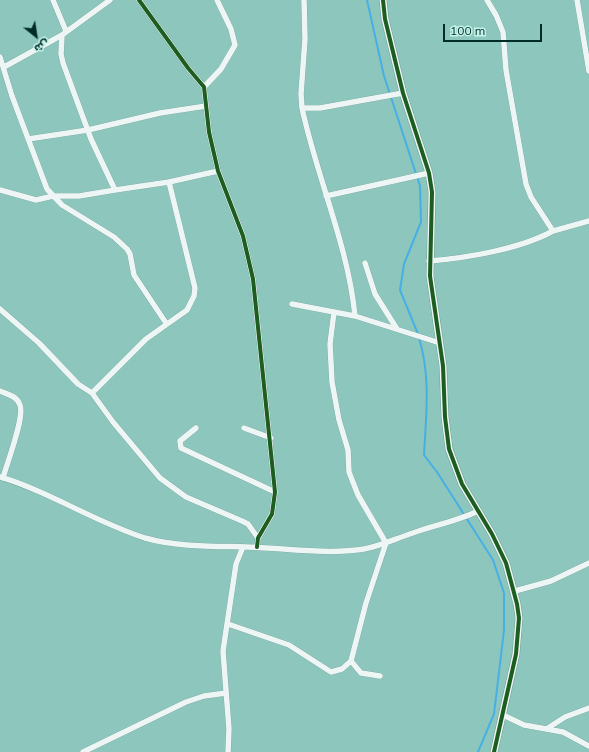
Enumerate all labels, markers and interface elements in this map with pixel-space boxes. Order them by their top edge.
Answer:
north arrow [16,16,56,56]
scale bar [445,16,544,42]
text: 100 m [450,23,485,38]
text: ش [32,37,52,56]

